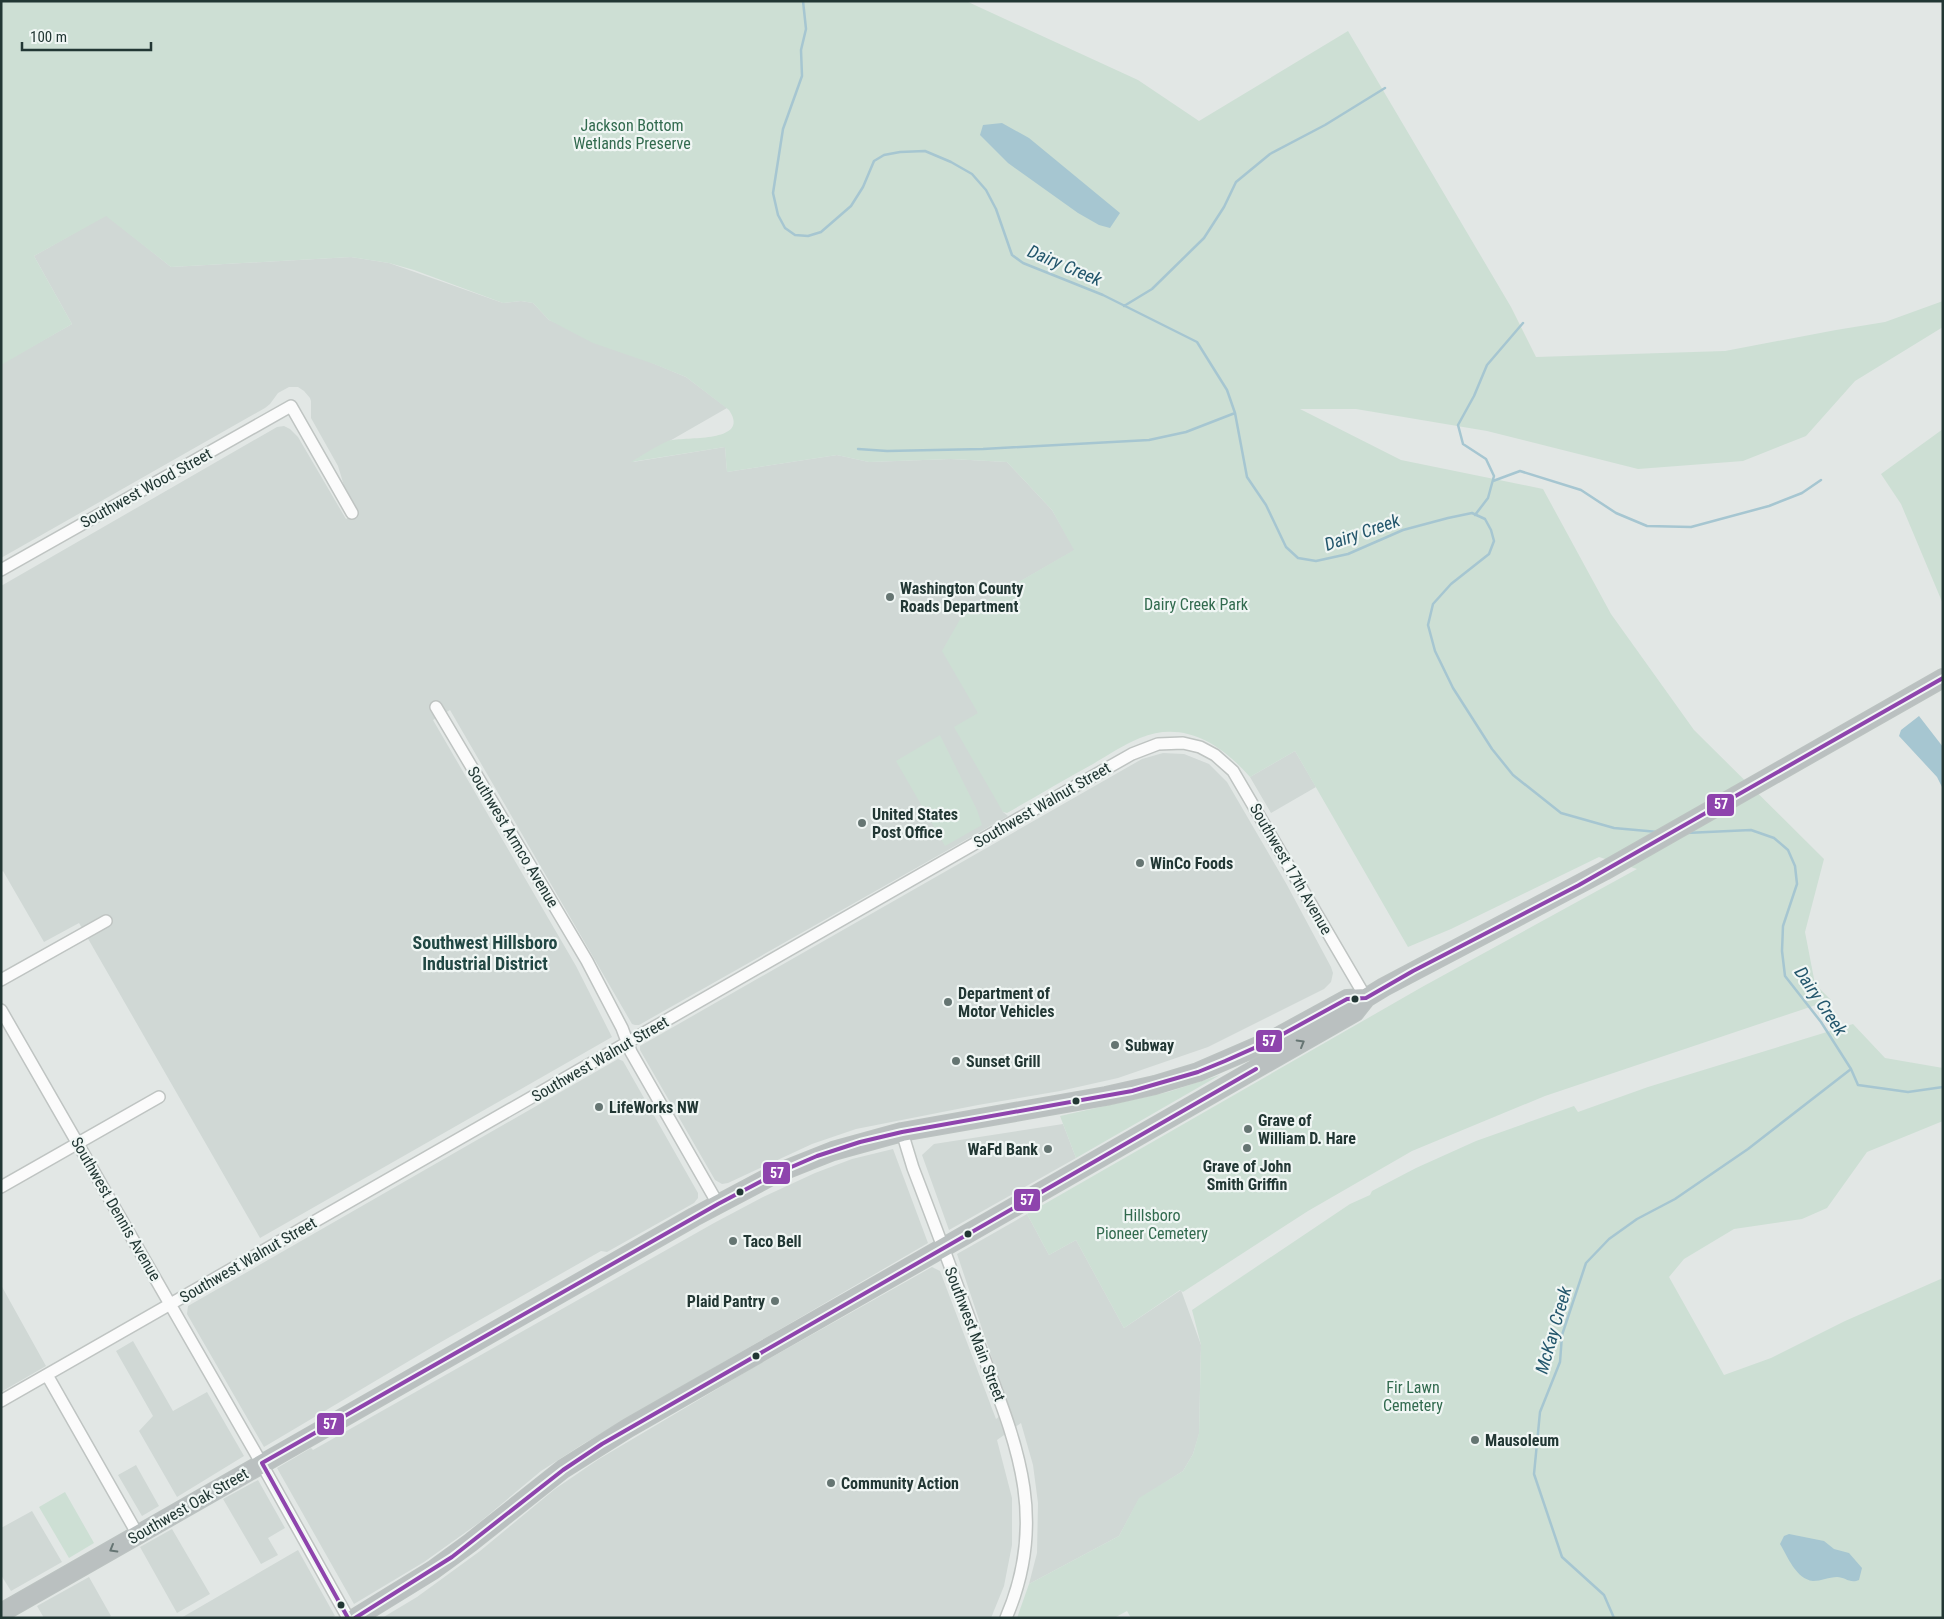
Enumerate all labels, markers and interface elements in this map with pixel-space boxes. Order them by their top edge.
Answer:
scale bar [22,20,151,52]
text: 100 m [30,28,67,46]
park label: Jackson Bottom Wetlands Preserve [573,116,691,153]
water label: Dairy Creek [1025,240,1106,290]
street label: Southwest Wood Street [77,444,215,532]
water label: Dairy Creek [1321,509,1404,555]
place label: Washington County Roads Department [900,579,1023,616]
marker: Washington County Roads Department [884,591,896,603]
park label: Dairy Creek Park [1144,595,1249,614]
street label: Southwest Walnut Street [970,758,1114,852]
street label: Southwest Armco Avenue [463,763,563,911]
line badge: 57 [1706,793,1735,817]
text: 57 [1714,796,1728,812]
street label: Southwest 17th Avenue [1246,800,1336,938]
place label: United States Post Office [872,805,958,842]
marker: United States Post Office [856,817,868,829]
place label: WinCo Foods [1150,854,1233,873]
marker: WinCo Foods [1134,857,1146,869]
district label: Southwest Hillsboro Industrial District [412,932,558,974]
water label: Dairy Creek [1790,963,1852,1040]
place label: Department of Motor Vehicles [958,984,1055,1021]
unlabelled marker [1350,994,1360,1004]
marker: Department of Motor Vehicles [942,996,954,1008]
street label: Southwest Walnut Street [528,1012,672,1106]
line badge: 57 [1255,1029,1283,1053]
text: 57 [1262,1033,1276,1049]
place label: Subway [1125,1036,1174,1055]
marker: Subway [1109,1039,1121,1051]
one-way arrow [1295,1040,1304,1050]
place label: Sunset Grill [966,1052,1041,1071]
marker: Sunset Grill [950,1055,962,1067]
unlabelled marker [1071,1096,1081,1106]
place label: LifeWorks NW [609,1098,699,1117]
marker: LifeWorks NW [593,1101,605,1113]
place label: Grave of William D. Hare [1258,1111,1356,1148]
marker: Grave of William D. Hare [1242,1123,1254,1135]
street label: Southwest Dennis Avenue [67,1134,165,1284]
place label: WaFd Bank [968,1140,1038,1159]
marker: Grave of John Smith Griffin [1241,1142,1253,1154]
marker: WaFd Bank [1042,1143,1054,1155]
place label: Grave of John Smith Griffin [1203,1157,1291,1194]
line badge: 57 [762,1161,791,1185]
text: 57 [770,1165,784,1181]
unlabelled marker [735,1187,745,1197]
line badge: 57 [1013,1188,1041,1212]
text: 57 [1020,1192,1034,1208]
park label: Hillsboro Pioneer Cemetery [1096,1206,1208,1243]
street label: Southwest Walnut Street [176,1213,320,1307]
unlabelled marker [963,1229,973,1239]
place label: Taco Bell [743,1232,802,1251]
marker: Taco Bell [727,1235,739,1247]
street label: Southwest Main Street [941,1264,1009,1404]
water label: McKay Creek [1531,1283,1576,1376]
place label: Plaid Pantry [687,1292,765,1311]
marker: Plaid Pantry [769,1295,781,1307]
unlabelled marker [751,1351,761,1361]
park label: Fir Lawn Cemetery [1383,1378,1443,1415]
line badge: 57 [316,1412,345,1436]
text: 57 [323,1416,337,1432]
place label: Mausoleum [1485,1431,1559,1450]
marker: Mausoleum [1469,1434,1481,1446]
street label: Southwest Oak Street [124,1464,252,1548]
place label: Community Action [841,1474,959,1493]
marker: Community Action [825,1477,837,1489]
one-way arrow [110,1542,119,1552]
unlabelled marker [336,1600,346,1610]

